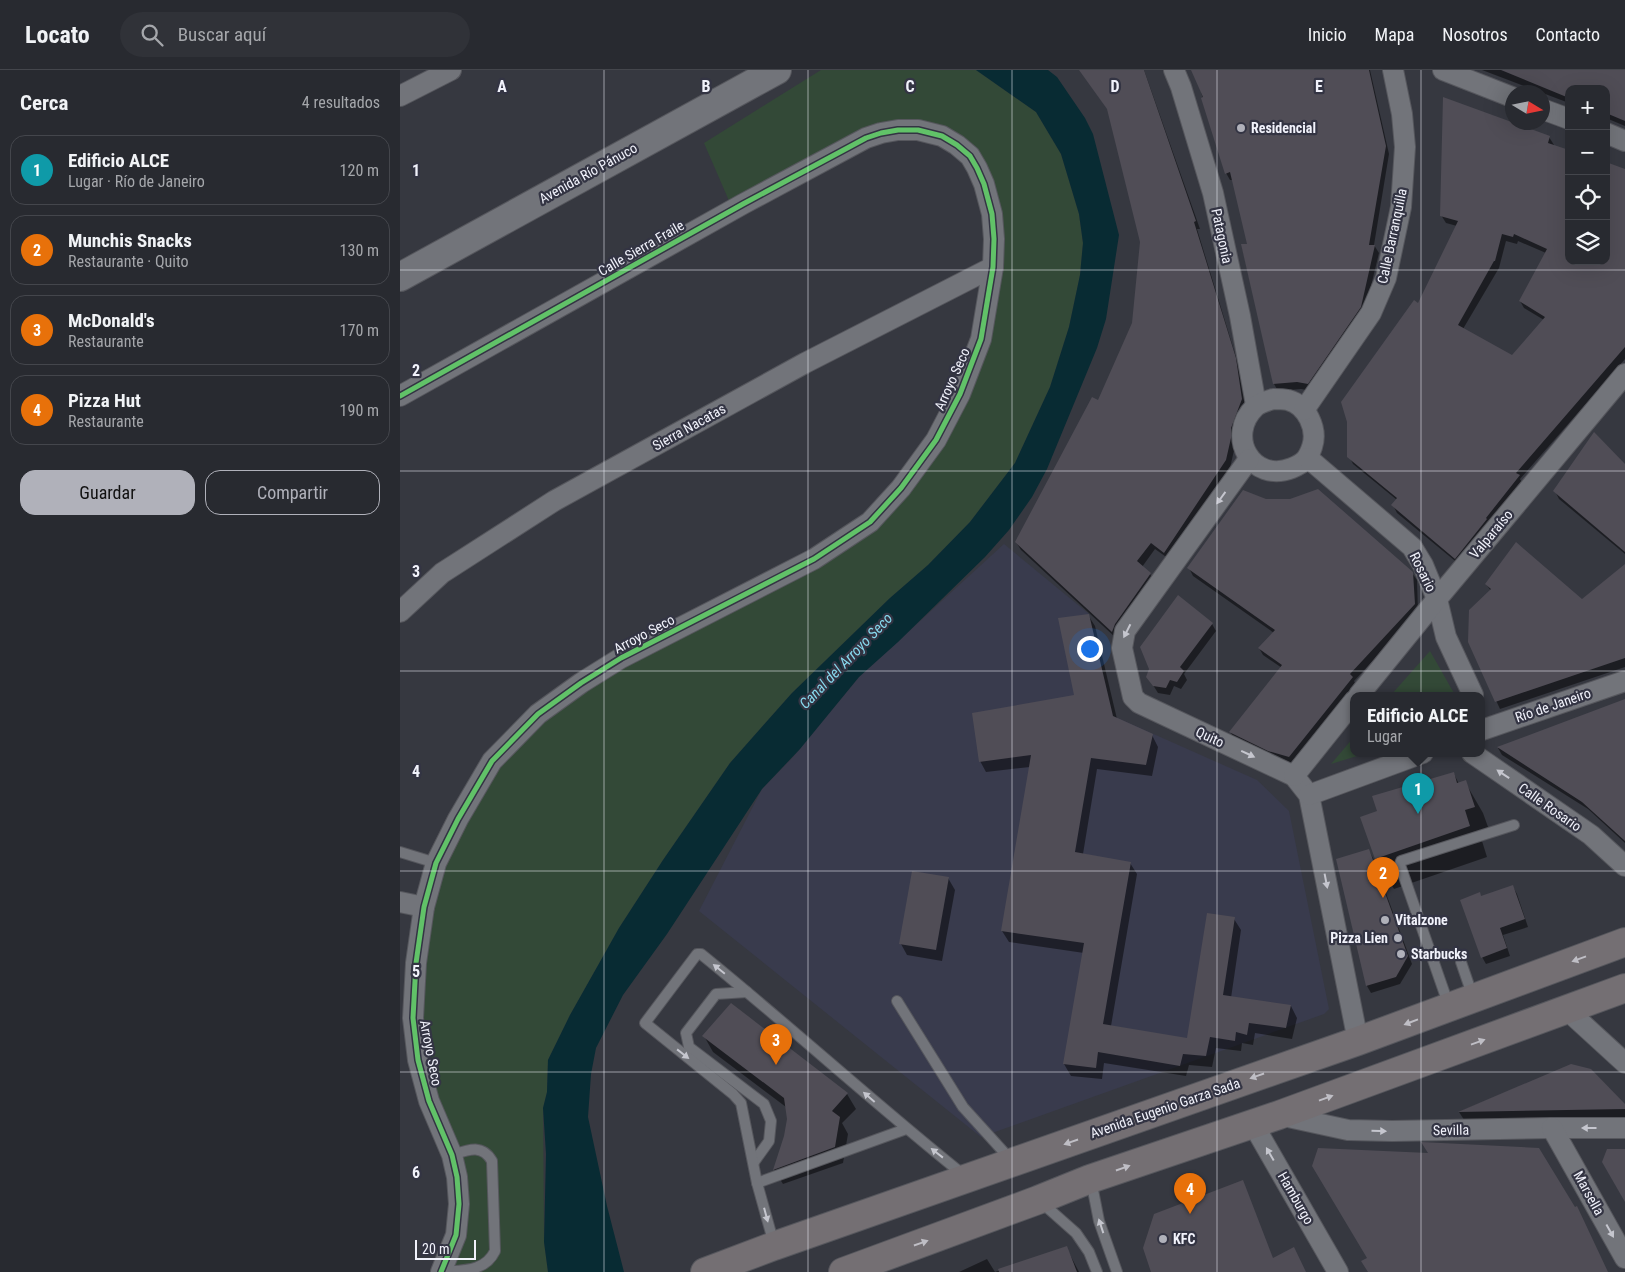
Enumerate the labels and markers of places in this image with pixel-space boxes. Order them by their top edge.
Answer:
place label: Residencial [1251,120,1316,136]
marker: Residencial [1235,122,1247,134]
pin: 1 [1402,773,1434,814]
pin: 2 [1367,857,1399,898]
place label: Vitalzone [1395,912,1448,928]
marker: Vitalzone [1379,914,1391,926]
place label: Pizza Lien [1330,930,1388,946]
marker: Pizza Lien [1392,932,1404,944]
place label: Starbucks [1411,946,1467,962]
marker: Starbucks [1395,948,1407,960]
pin: 3 [760,1024,792,1065]
pin: 4 [1174,1173,1206,1214]
place label: KFC [1173,1231,1195,1247]
marker: KFC [1157,1233,1169,1245]

